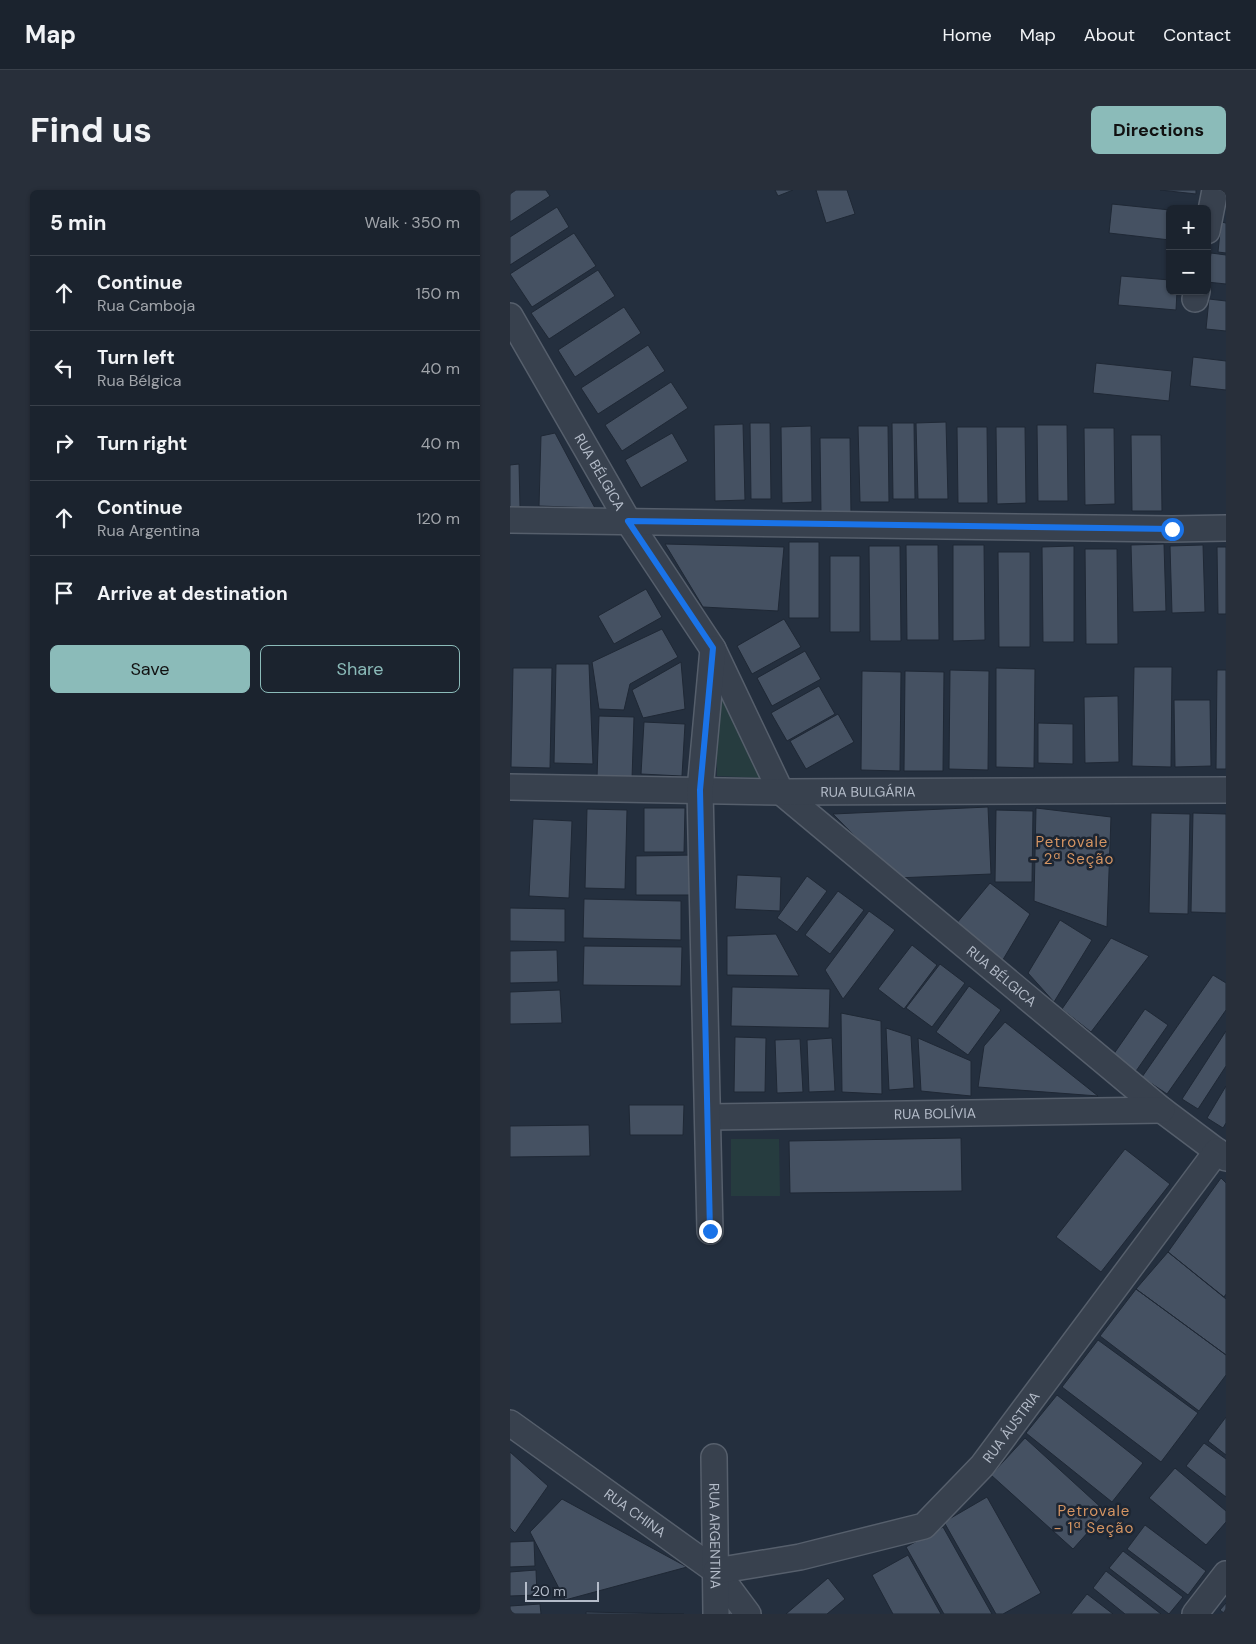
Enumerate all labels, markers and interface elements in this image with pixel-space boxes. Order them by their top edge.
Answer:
text: Map [25,19,76,50]
text: Home [942,23,992,47]
text: Map [1020,23,1056,47]
text: About [1084,23,1135,47]
text: Contact [1163,23,1231,47]
button: Directions [1091,106,1226,154]
text: Find us [30,107,152,153]
map controls [1166,205,1211,295]
button: + [1166,205,1211,250]
text: 5 min [50,209,106,237]
text: Walk · 350 m [365,212,460,233]
button: − [1166,250,1211,295]
text: Continue [97,270,183,295]
icon: ahead [50,279,78,307]
text: 150 m [416,283,460,304]
text: Rua Camboja [97,295,195,316]
text: Turn left [97,345,175,370]
icon: left [50,354,78,382]
text: 40 m [421,358,460,379]
text: Rua Bélgica [97,370,182,391]
icon: right [50,429,78,457]
street label: RUA BÉLGICA [571,430,629,514]
text: Turn right [97,431,187,456]
text: 40 m [421,433,460,454]
text: Continue [97,495,183,520]
icon: ahead [50,504,78,532]
text: 120 m [416,508,460,529]
route start [1161,518,1184,541]
text: Rua Argentina [97,520,200,541]
icon: arrive [50,579,78,607]
text: Arrive at destination [97,581,288,606]
button: Save [50,645,250,693]
button: Share [260,645,460,693]
street label: RUA BULGÁRIA [820,782,916,801]
district label: Petrovale - 2ª Seção [1030,832,1114,869]
street label: RUA BÉLGICA [963,942,1040,1011]
street label: RUA BOLÍVIA [894,1104,976,1123]
route end [699,1220,722,1243]
street label: RUA ÁUSTRIA [978,1388,1044,1466]
street label: RUA ARGENTINA [705,1483,725,1589]
street label: RUA CHINA [601,1485,670,1541]
district label: Petrovale - 1ª Seção [1054,1501,1134,1538]
scale bar [525,1579,599,1602]
text: 20 m [532,1582,566,1600]

